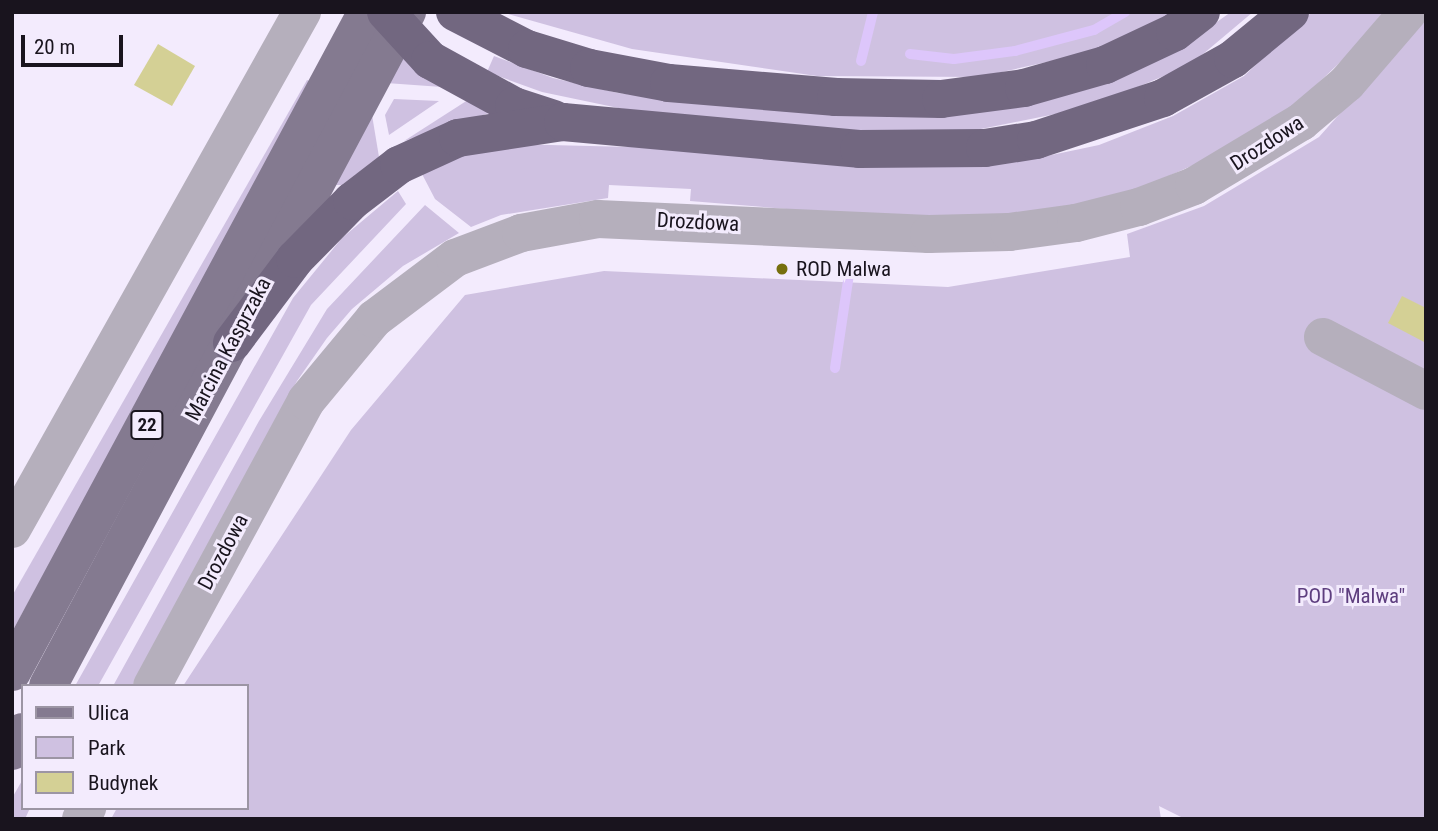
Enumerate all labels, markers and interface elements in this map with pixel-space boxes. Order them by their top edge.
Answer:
scale bar [24,21,126,65]
text: 20 m [34,35,75,59]
street label: Drozdowa [1226,110,1308,176]
street label: Drozdowa [656,207,740,237]
place label: ROD Malwa [796,256,891,282]
marker: ROD Malwa [774,261,790,277]
street label: Marcina Kasprzaka [180,273,276,425]
road number: 22 [130,410,164,440]
street label: Drozdowa [193,510,253,594]
park label: POD "Malwa" [1297,583,1405,609]
legend [21,684,248,810]
text: Ulica [88,701,129,725]
text: Park [88,736,125,760]
text: Budynek [88,771,158,795]

